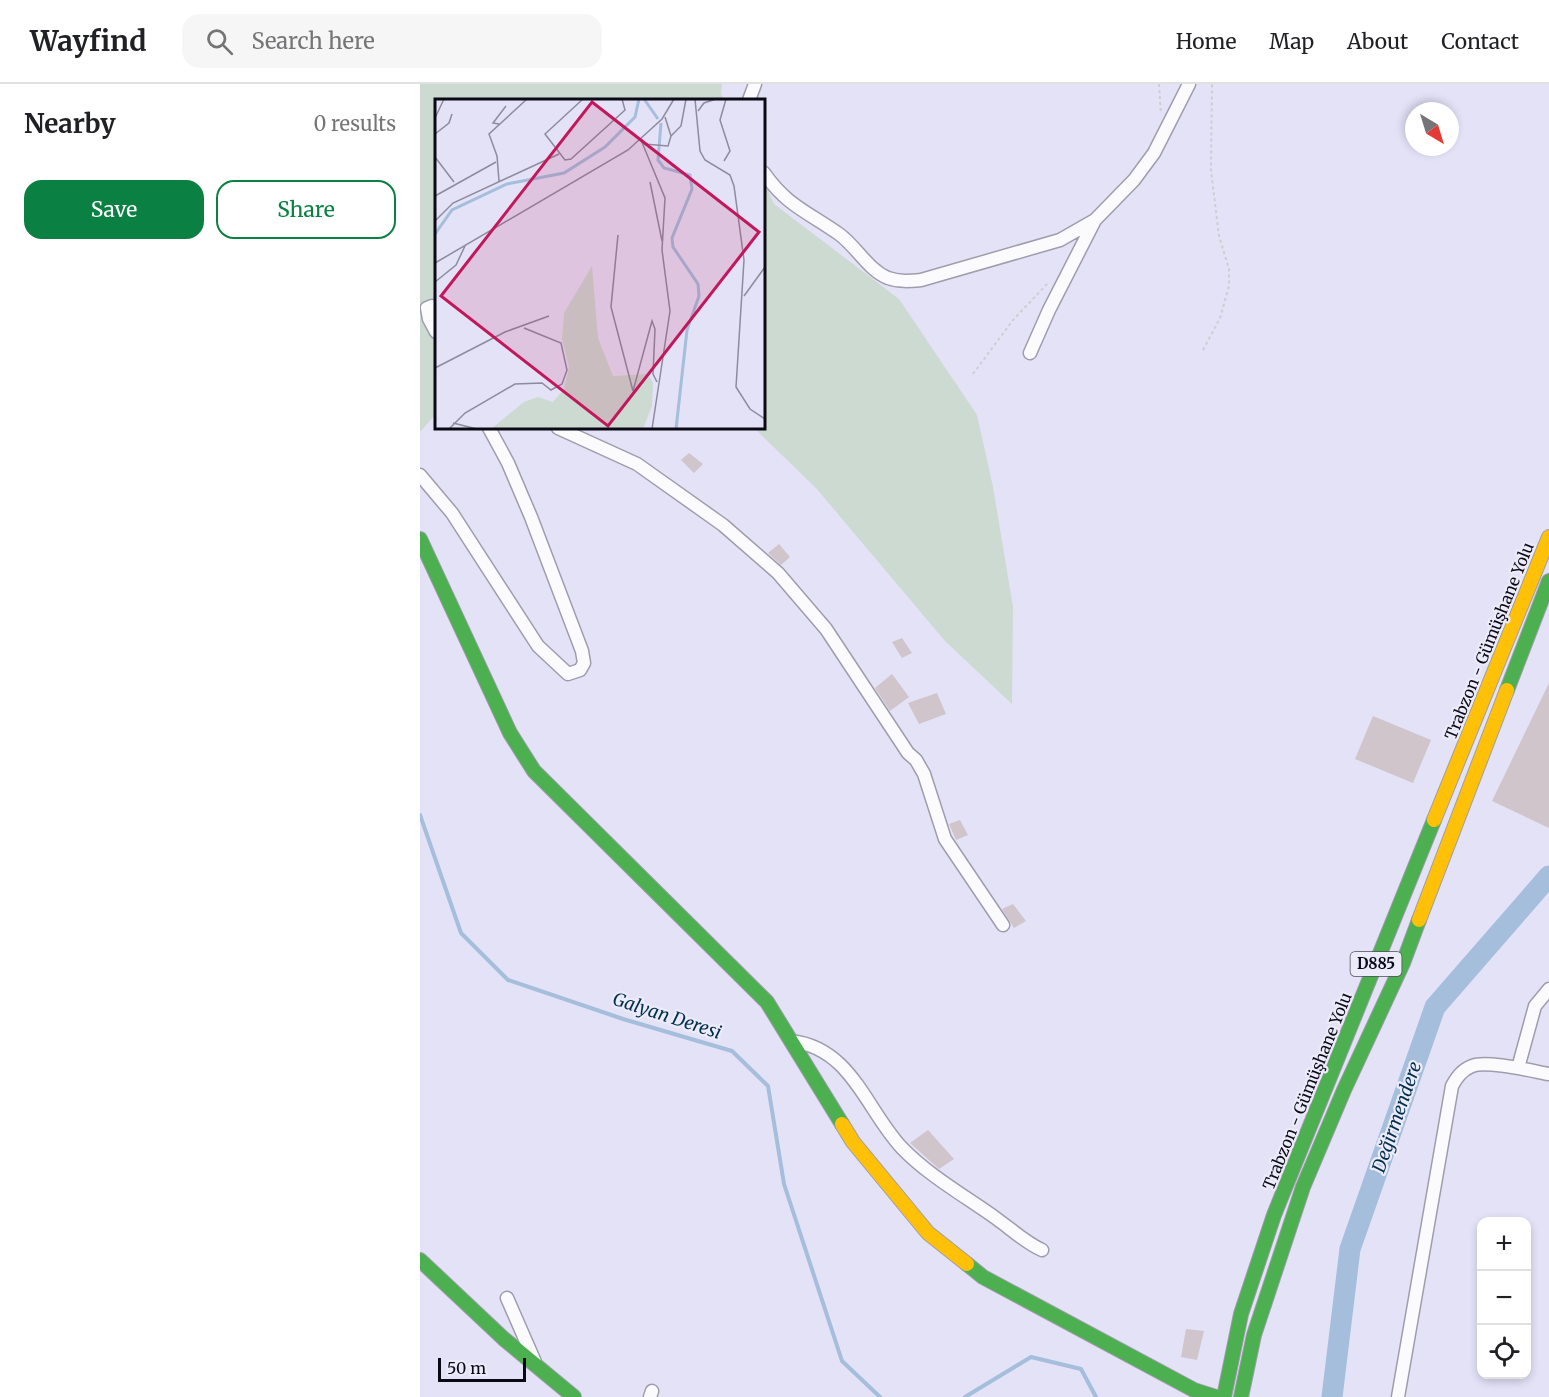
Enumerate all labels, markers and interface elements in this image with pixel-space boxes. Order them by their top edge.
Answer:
search box [182,14,602,68]
text: Wayfind [30,23,146,59]
icon: search [203,25,236,58]
text: Search here [251,27,375,55]
text: Home [1176,28,1236,55]
text: Map [1269,28,1314,55]
text: About [1347,28,1408,55]
text: Contact [1441,28,1519,55]
inset map [435,99,765,429]
north arrow [1405,102,1459,156]
text: Nearby [24,107,116,140]
text: 0 results [313,111,396,136]
button: Save [24,180,204,239]
button: Share [216,180,396,239]
street label: Trabzon - Gümüşhane Yolu [1440,539,1538,743]
road number: D885 [1350,952,1402,976]
water label: Galyan Deresi [610,987,724,1044]
street label: Trabzon - Gümüşhane Yolu [1258,989,1356,1193]
water label: Değirmendere [1367,1058,1426,1176]
map controls [1477,1217,1531,1379]
button: + [1477,1217,1531,1271]
button: − [1477,1271,1531,1325]
button: locate [1477,1325,1531,1379]
scale bar [438,1355,526,1382]
text: 50 m [447,1358,486,1378]

